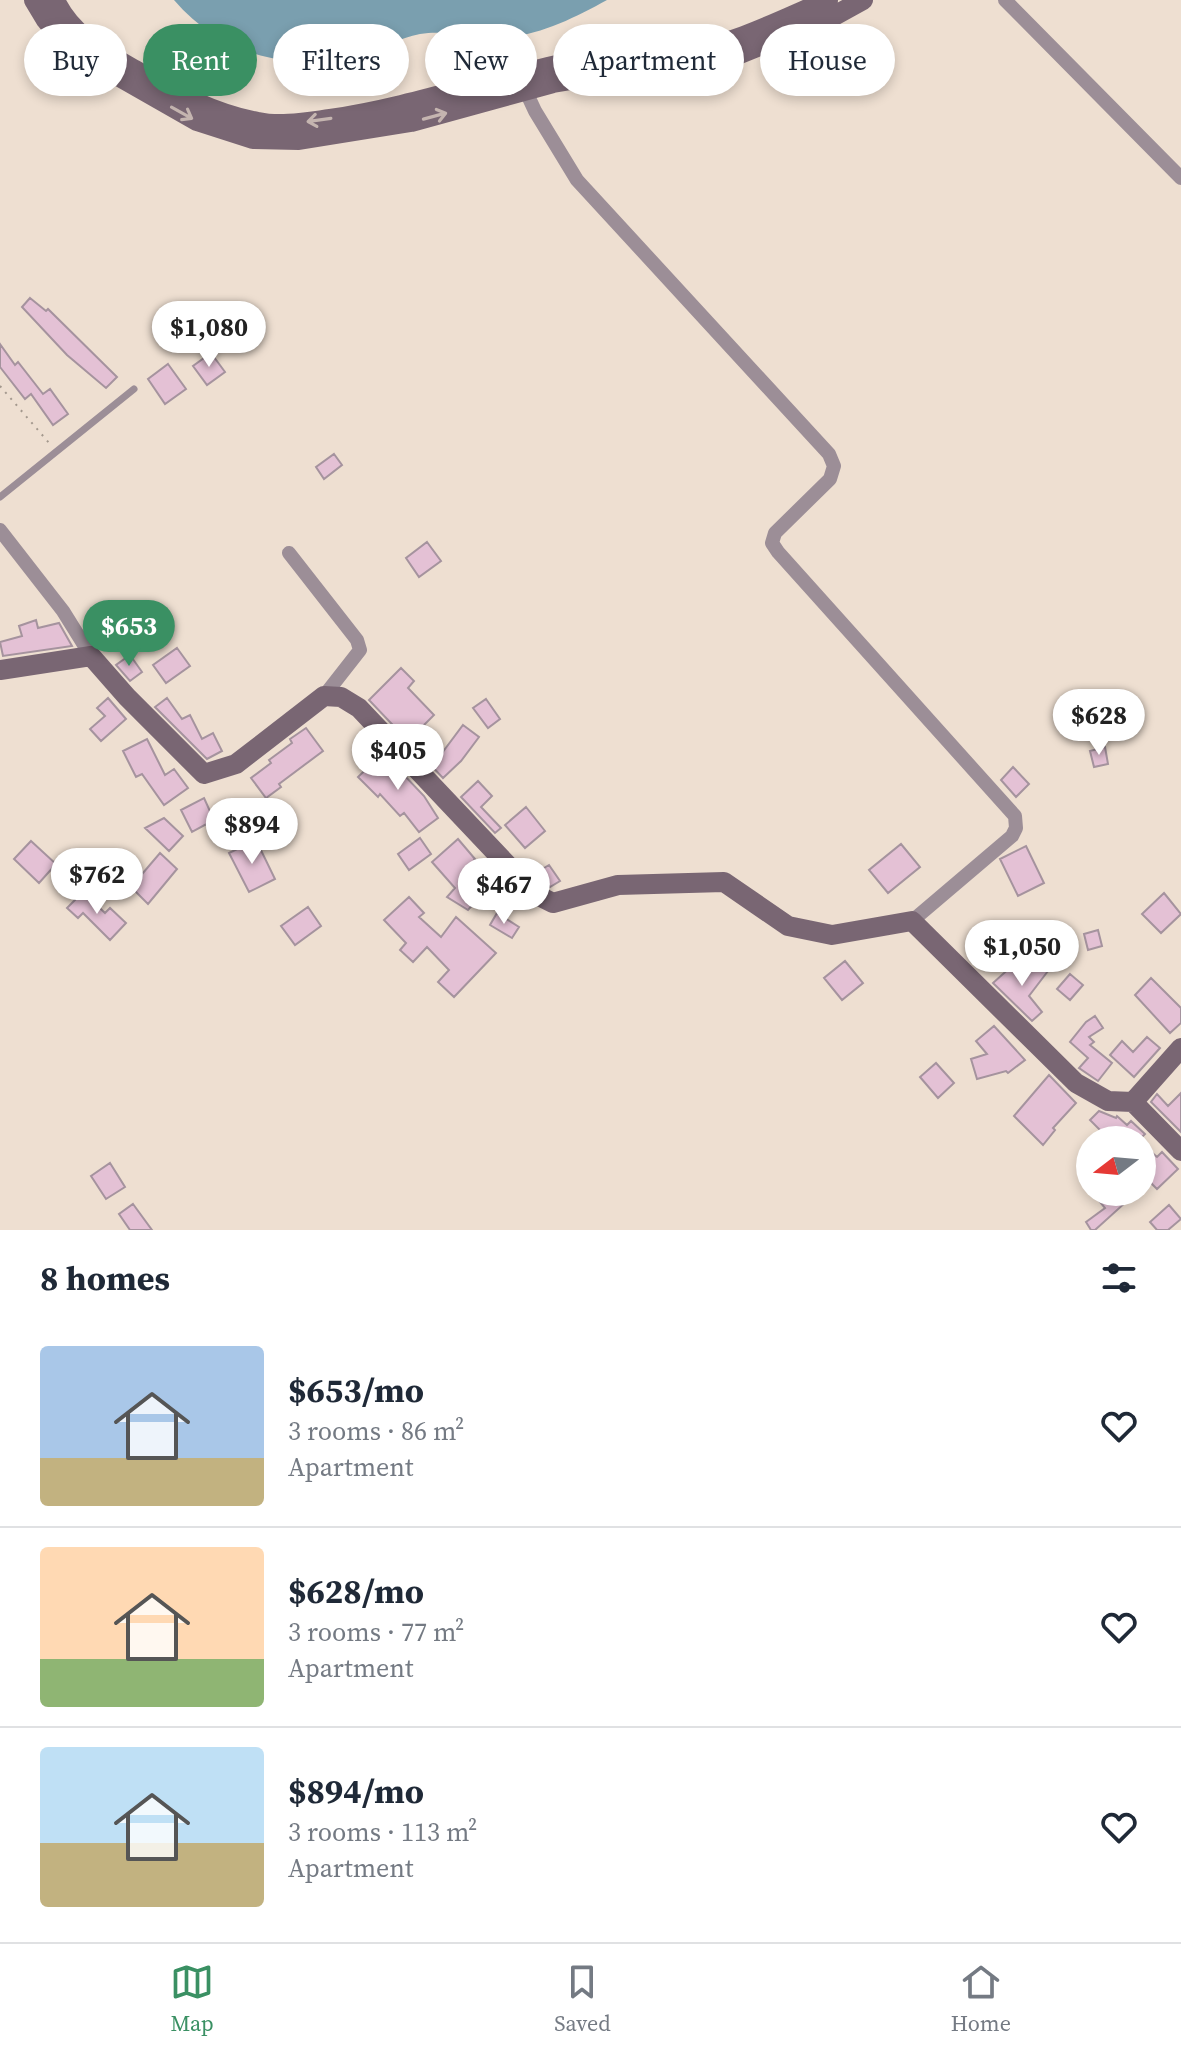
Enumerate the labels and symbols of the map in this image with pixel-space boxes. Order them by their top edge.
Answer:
one-way arrow [170,106,194,121]
one-way arrow [422,107,448,122]
one-way arrow [307,113,333,128]
pin: $1,080 [144,301,274,369]
pin: $653 [82,600,176,668]
pin: $628 [1052,689,1146,757]
pin: $405 [351,724,445,792]
pin: $894 [205,798,299,866]
pin: $762 [50,848,144,916]
pin: $467 [457,858,551,926]
pin: $1,050 [957,920,1087,988]
north arrow [1076,1126,1156,1206]

